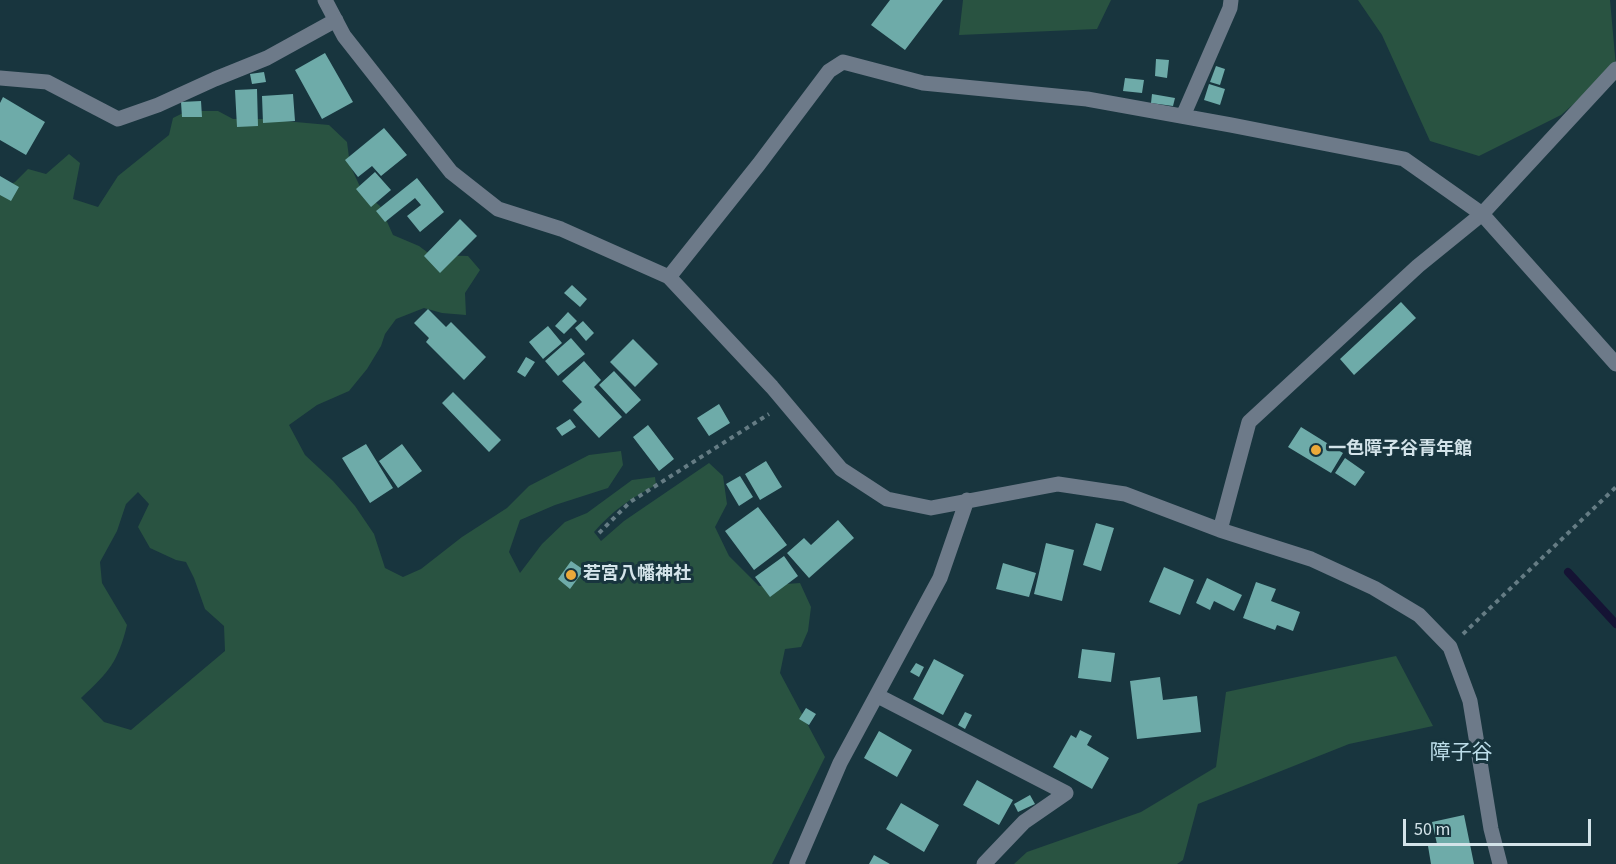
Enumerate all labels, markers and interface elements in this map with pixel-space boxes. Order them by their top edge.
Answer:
place label: 一色障子谷青年館 [1328,439,1472,461]
marker: 一色障子谷青年館 [1309,443,1323,457]
place label: 若宮八幡神社 [583,564,691,586]
marker: 若宮八幡神社 [564,568,578,582]
district label: 障子谷 [1430,741,1492,767]
scale bar [1406,807,1594,845]
text: 50 m [1414,817,1450,842]

